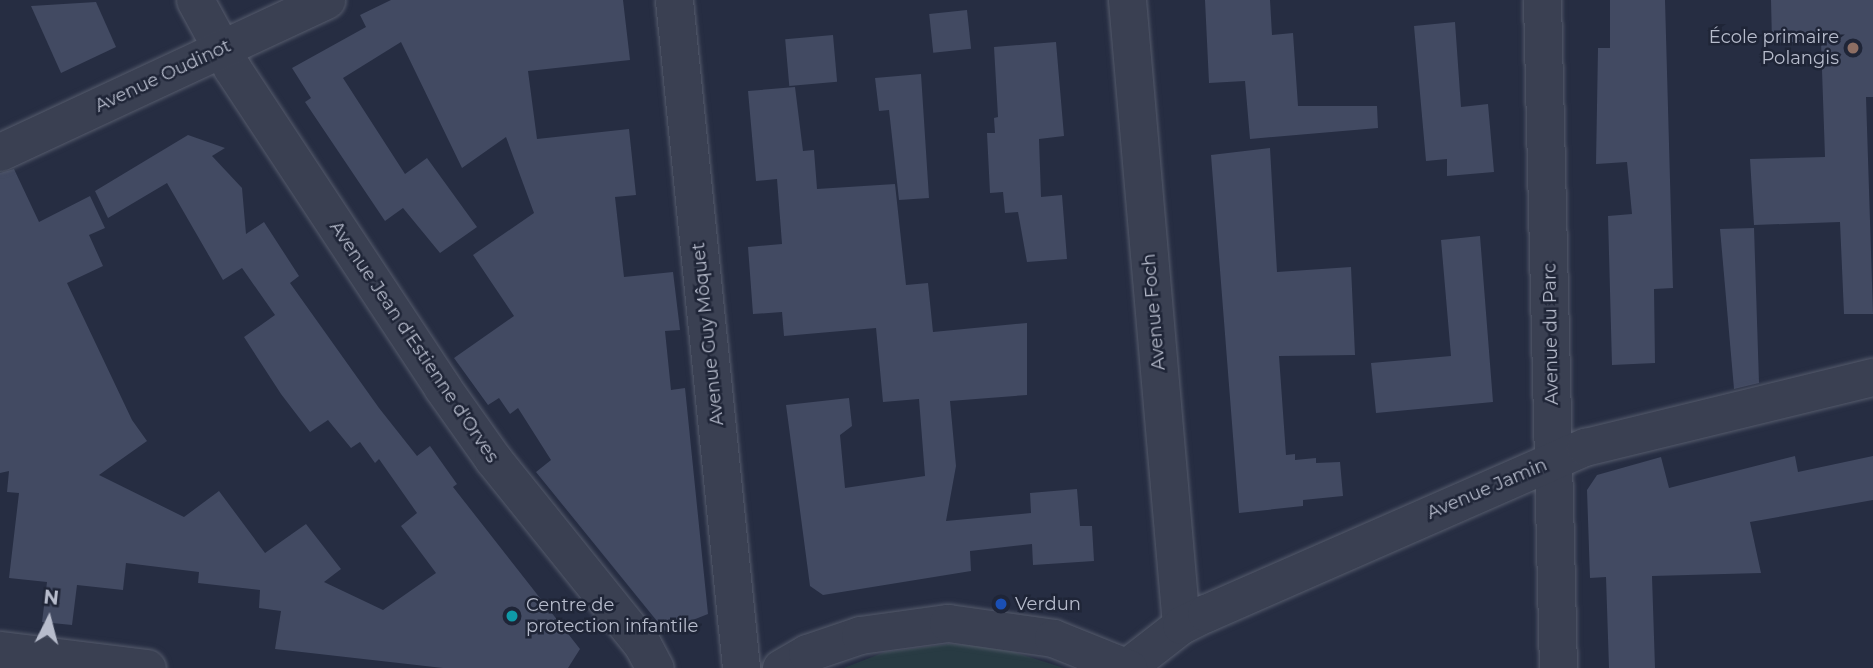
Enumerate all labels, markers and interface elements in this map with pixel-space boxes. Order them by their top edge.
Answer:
place label: École primaire Polangis [1709,27,1839,70]
street label: Avenue Oudinot [92,35,234,117]
marker: École primaire Polangis [1845,40,1861,56]
street label: Avenue Jean d'Estienne d'Orves [325,217,503,467]
street label: Avenue Guy Môquet [688,241,728,427]
street label: Avenue Foch [1138,253,1170,371]
street label: Avenue du Parc [1539,263,1563,405]
street label: Avenue Jamin [1424,454,1550,524]
north arrow [14,584,84,654]
text: N [42,585,60,610]
place label: Verdun [1015,593,1081,615]
place label: Centre de protection infantile [526,595,698,638]
marker: Verdun [993,596,1009,612]
marker: Centre de protection infantile [504,608,520,624]

